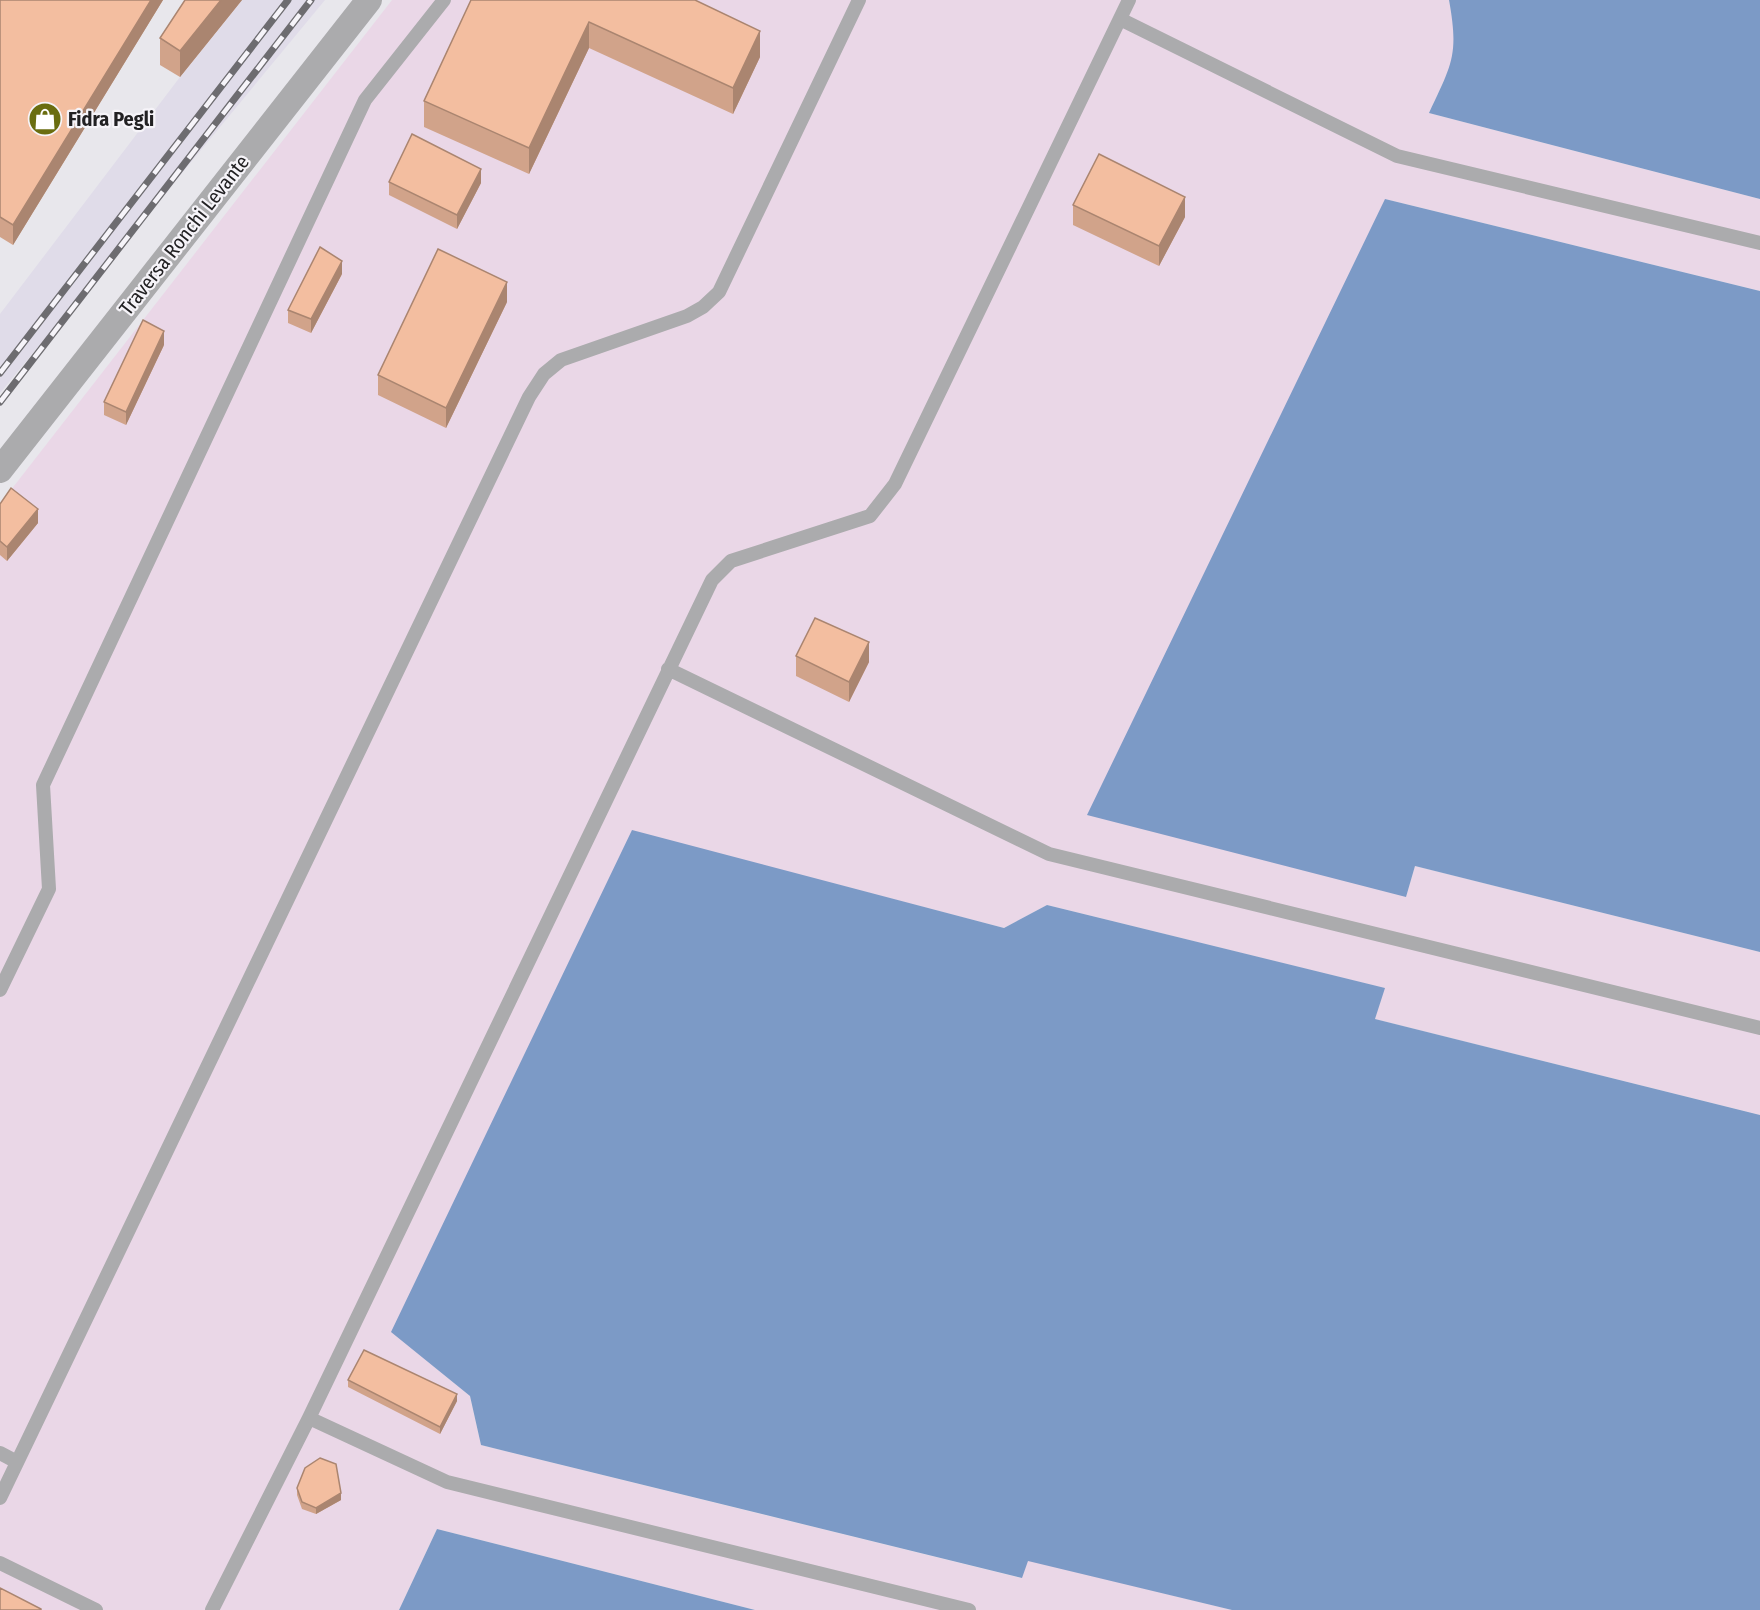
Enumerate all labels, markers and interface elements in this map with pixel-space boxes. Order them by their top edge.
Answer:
shop icon: Fidra Pegli [27,101,63,137]
place label: Fidra Pegli [68,107,154,131]
street label: Traversa Ronchi Levante [114,150,254,320]

